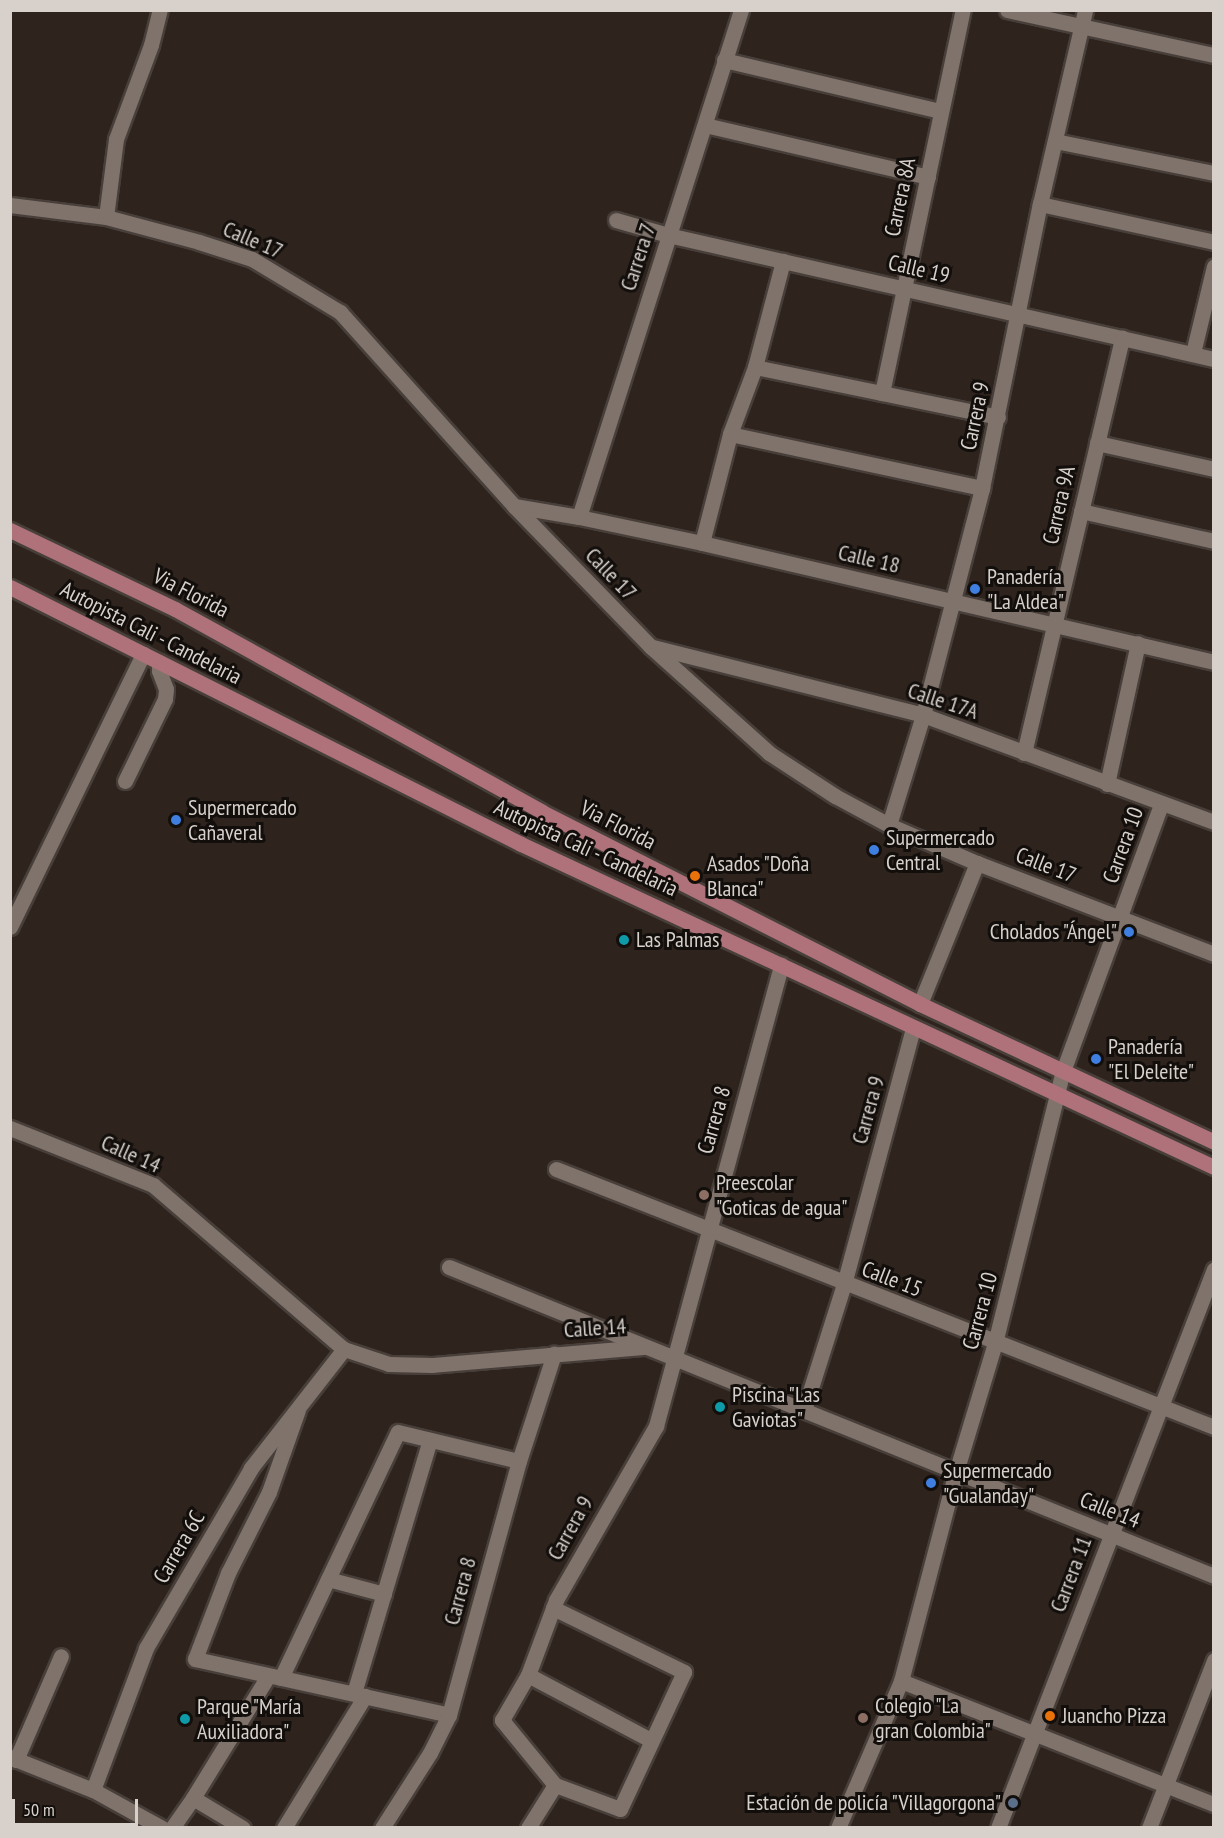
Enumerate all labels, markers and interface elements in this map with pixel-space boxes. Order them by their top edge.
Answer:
street label: Carrera 8A [879,155,921,239]
street label: Calle 17 [219,216,287,264]
street label: Carrera 7 [615,220,661,294]
street label: Calle 19 [886,249,952,289]
street label: Carrera 9 [955,379,995,453]
street label: Carrera 9A [1037,463,1081,547]
street label: Calle 18 [836,539,902,579]
street label: Calle 17 [580,542,642,606]
street label: Via Florida [149,563,233,623]
place label: Panadería "La Aldea" [987,563,1065,614]
street label: Autopista Cali - Candelaria [55,576,247,690]
marker: Panadería "La Aldea" [968,582,982,596]
street label: Calle 17A [904,677,982,725]
place label: Supermercado Cañaveral [188,794,297,846]
street label: Autopista Cali - Candelaria [489,794,683,902]
street label: Via Florida [576,795,660,855]
street label: Carrera 10 [1097,803,1149,887]
marker: Supermercado Cañaveral [169,813,183,827]
place label: Supermercado Central [886,824,995,876]
street label: Calle 17 [1012,841,1080,889]
marker: Supermercado Central [867,843,881,857]
place label: Asados "Doña Blanca" [707,850,811,902]
marker: Asados "Doña Blanca" [688,869,702,883]
place label: Cholados "Ángel" [988,919,1117,945]
marker: Cholados "Ángel" [1122,925,1136,939]
place label: Las Palmas [636,927,720,953]
marker: Las Palmas [617,933,631,947]
place label: Panadería "El Deleite" [1108,1033,1194,1084]
marker: Panadería "El Deleite" [1089,1052,1103,1066]
street label: Carrera 9 [846,1073,890,1147]
street label: Carrera 8 [692,1083,736,1157]
street label: Calle 14 [97,1129,165,1179]
place label: Preescolar "Goticas de agua" [716,1169,847,1220]
marker: Preescolar "Goticas de agua" [697,1188,711,1202]
street label: Calle 15 [858,1255,926,1303]
street label: Carrera 10 [957,1269,1003,1353]
street label: Calle 14 [563,1313,627,1343]
place label: Piscina "Las Gaviotas" [732,1381,821,1432]
marker: Piscina "Las Gaviotas" [713,1400,727,1414]
place label: Supermercado "Gualanday" [943,1457,1052,1508]
marker: Supermercado "Gualanday" [924,1476,938,1490]
street label: Calle 14 [1076,1486,1144,1534]
street label: Carrera 9 [542,1491,598,1565]
street label: Carrera 6C [148,1506,210,1588]
street label: Carrera 11 [1045,1532,1097,1616]
street label: Carrera 8 [438,1554,482,1628]
place label: Colegio "La gran Colombia" [875,1692,991,1744]
place label: Parque "María Auxiliadora" [197,1693,303,1744]
place label: Juancho Pizza [1062,1703,1166,1729]
marker: Juancho Pizza [1043,1709,1057,1723]
marker: Colegio "La gran Colombia" [856,1711,870,1725]
marker: Parque "María Auxiliadora" [178,1712,192,1726]
scale bar [15,1787,141,1825]
place label: Estación de policía "Villagorgona" [745,1790,1001,1816]
marker: Estación de policía "Villagorgona" [1006,1796,1020,1810]
text: 50 m [23,1798,55,1821]

